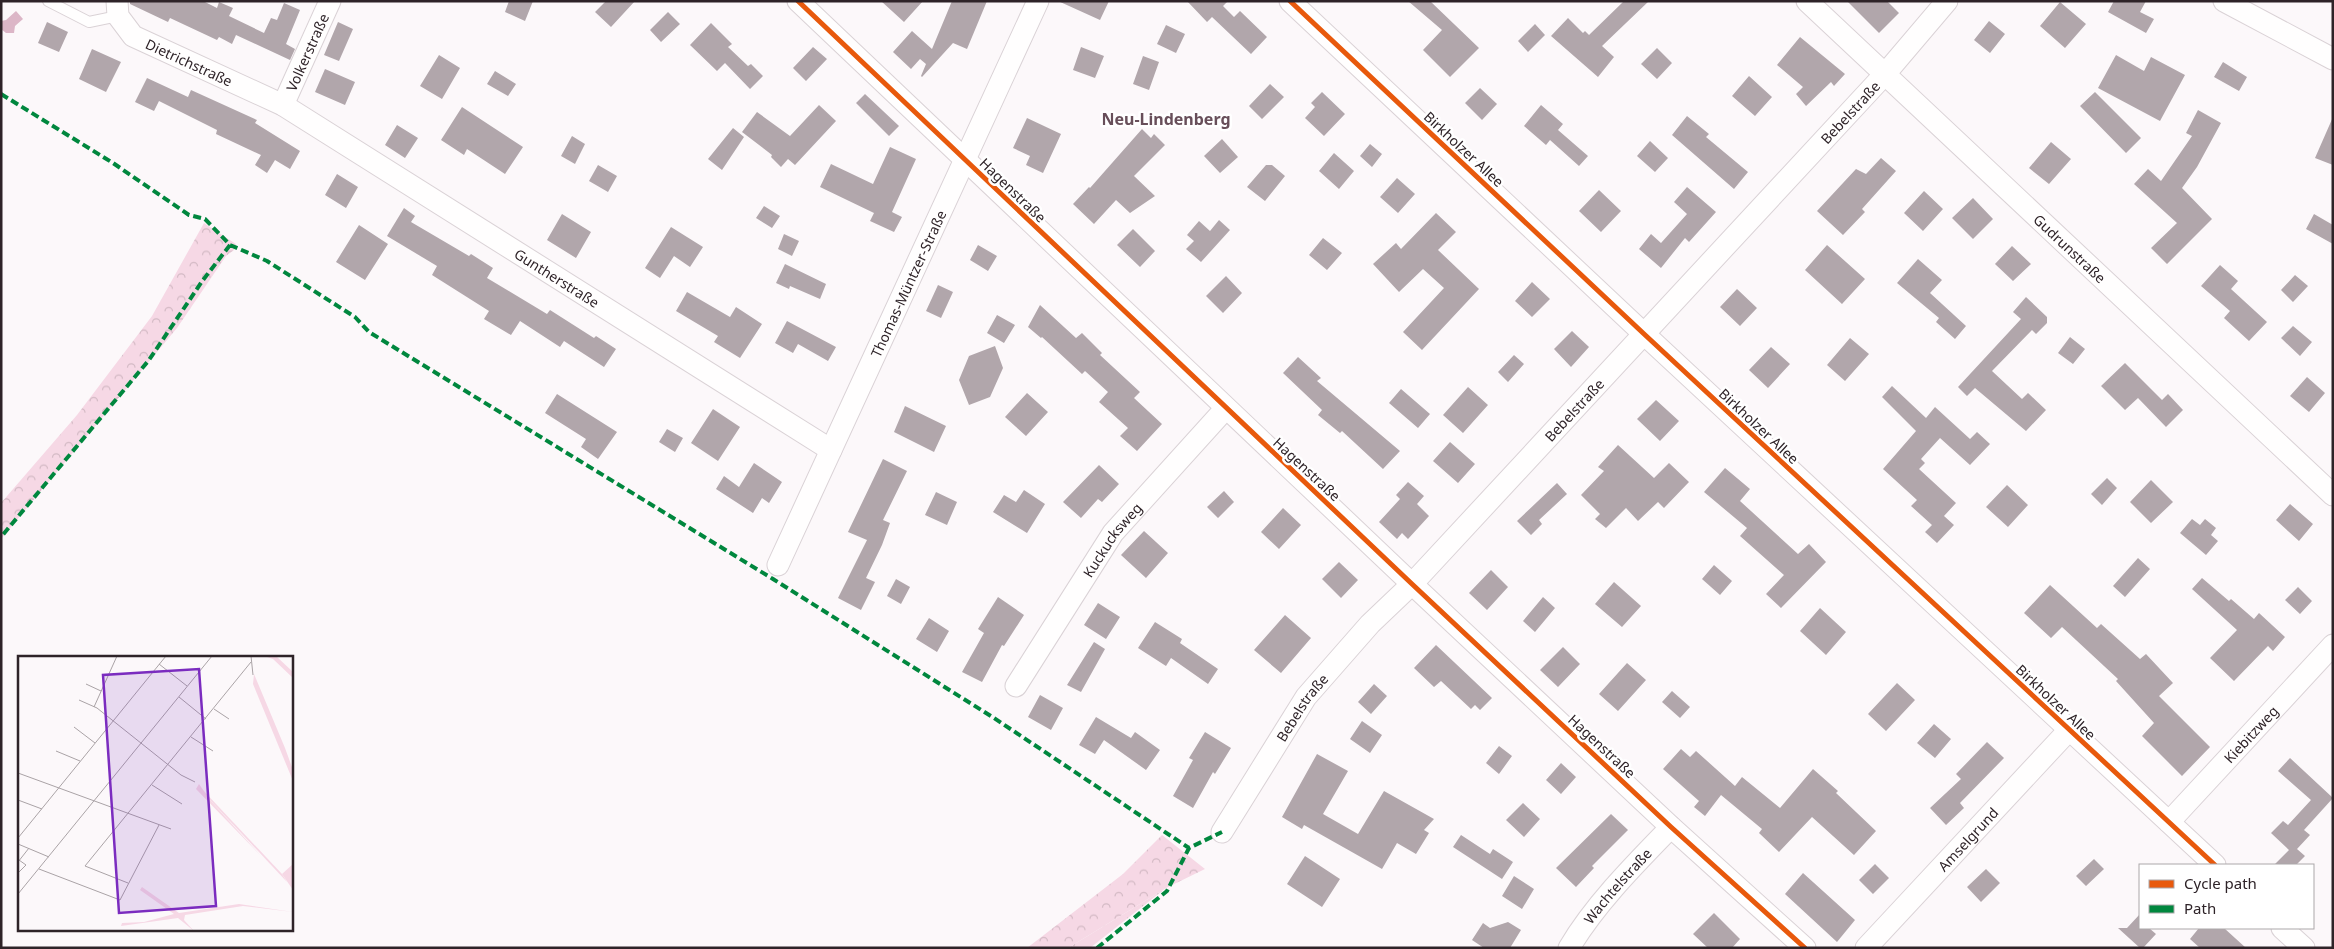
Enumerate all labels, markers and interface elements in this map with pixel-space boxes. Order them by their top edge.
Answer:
street label: Volkerstraße [281,10,333,94]
street label: Dietrichstraße [143,34,236,90]
street label: Bebelstraße [1816,76,1884,147]
street label: Birkholzer Allee [1420,107,1508,191]
district label: Neu-Lindenberg [1101,108,1231,130]
street label: Hagenstraße [976,154,1050,227]
street label: Thomas-Müntzer-Straße [866,207,950,360]
street label: Gudrunstraße [2030,210,2110,287]
street label: Guntherstraße [511,244,603,311]
street label: Bebelstraße [1540,374,1608,445]
street label: Birkholzer Allee [1715,384,1803,468]
street label: Hagenstraße [1269,433,1345,505]
street label: Kuckucksweg [1078,498,1146,581]
inset map [18,656,292,932]
street label: Birkholzer Allee [2012,660,2100,744]
street label: Bebelstraße [1271,669,1332,745]
street label: Kiebitzweg [2219,701,2282,767]
street label: Hagenstraße [1564,710,1640,782]
street label: Amselgrund [1933,803,2002,875]
street label: Wachtelstraße [1579,844,1655,927]
legend [2139,864,2314,929]
text: Cycle path [2184,873,2257,893]
text: Path [2184,898,2216,918]

